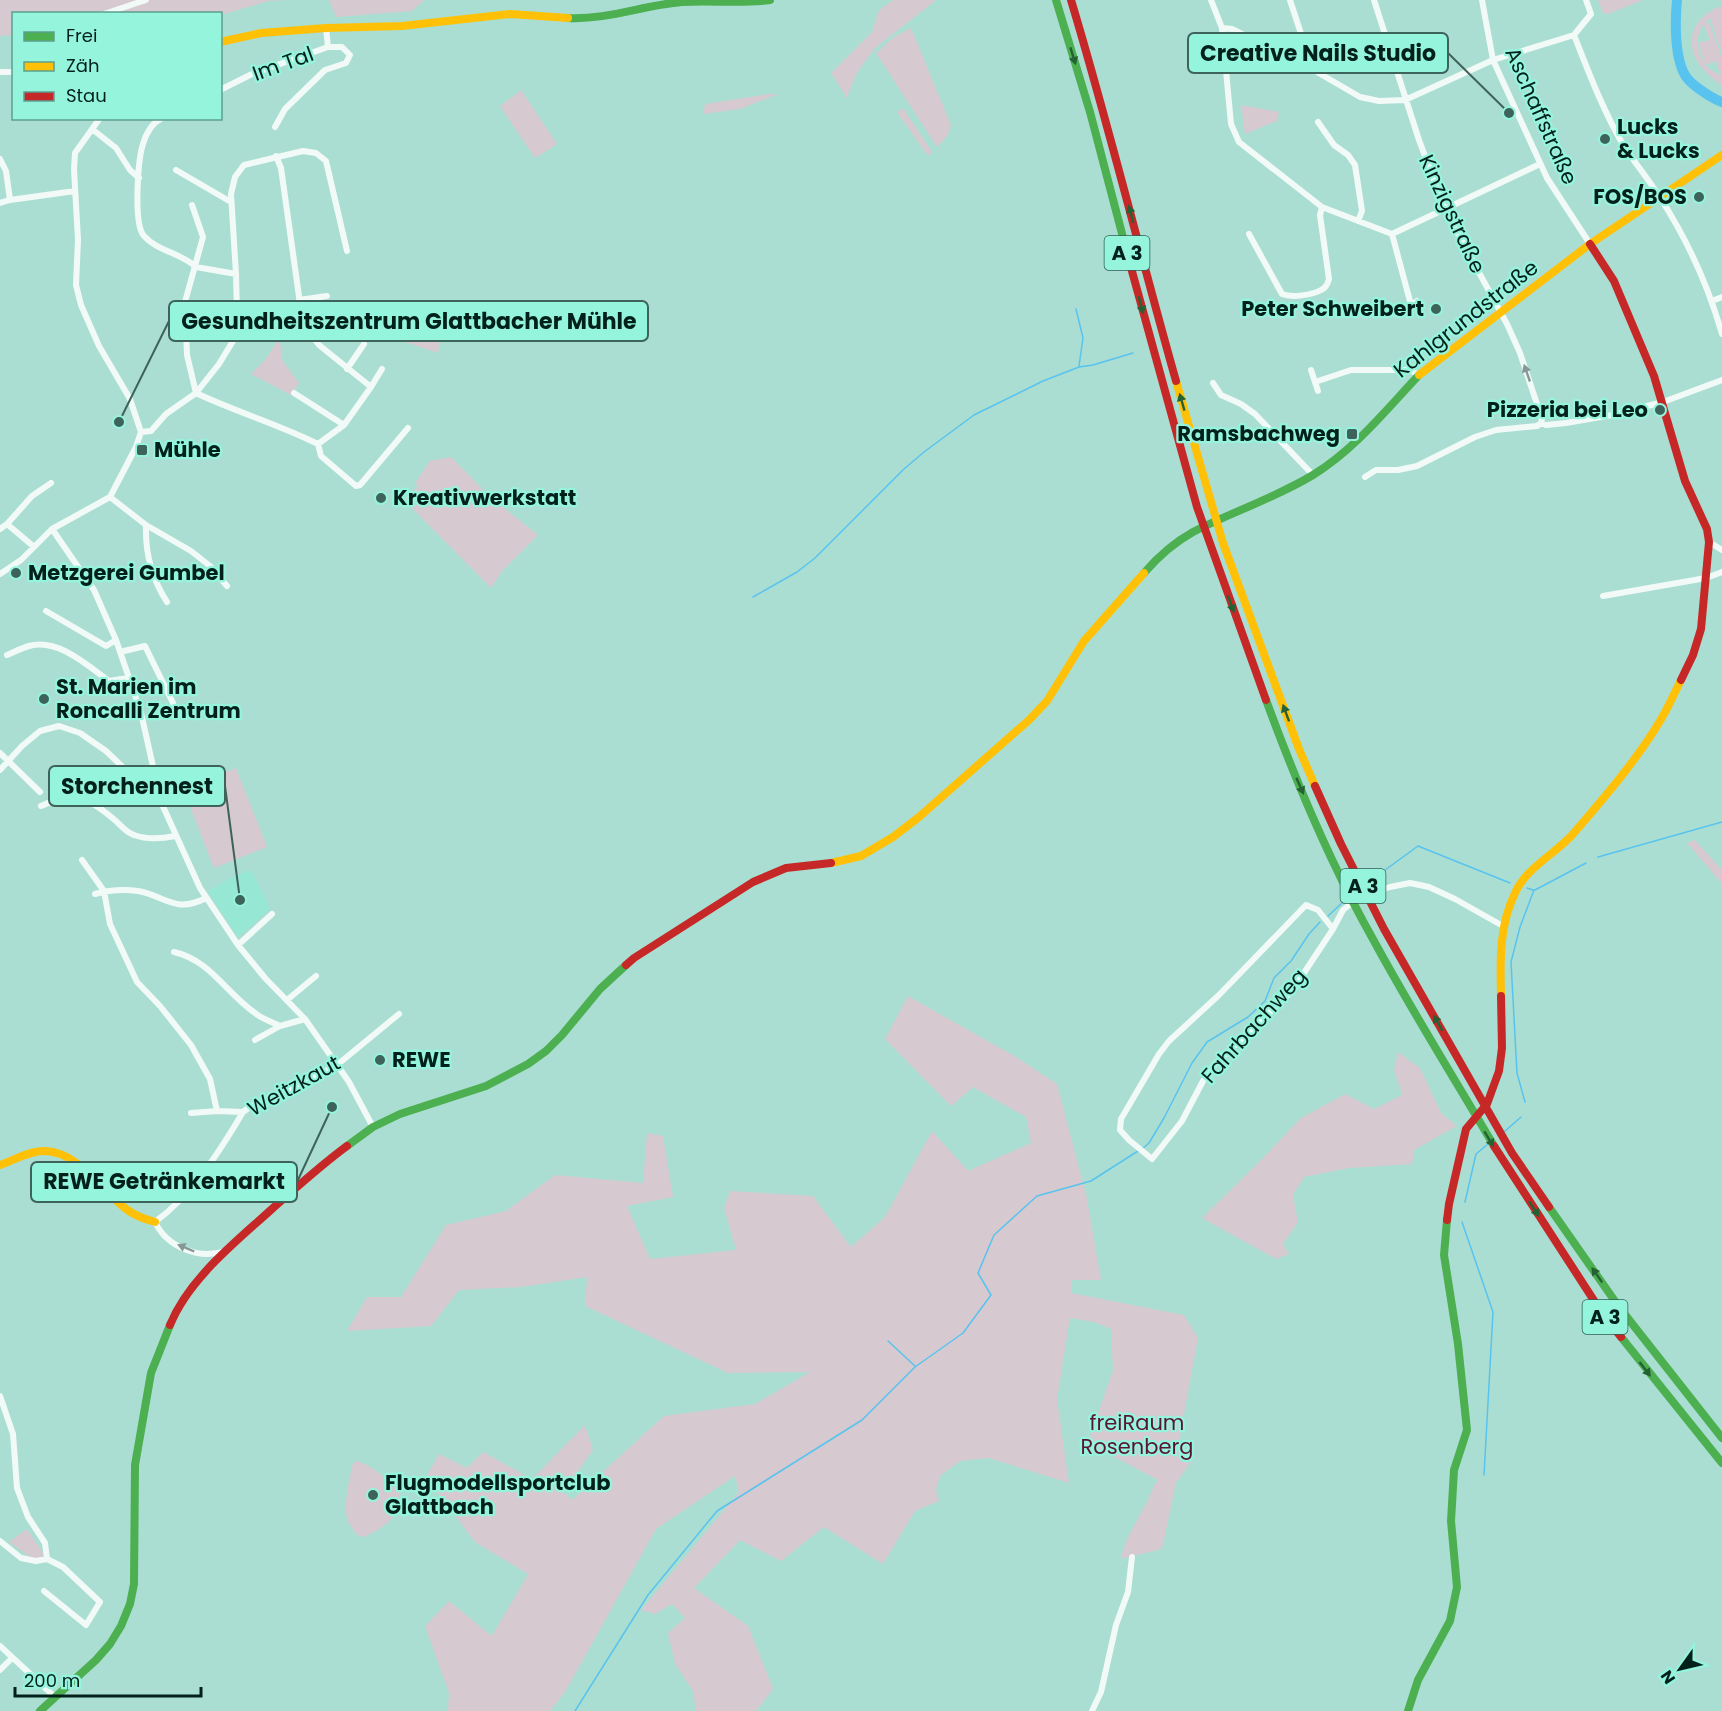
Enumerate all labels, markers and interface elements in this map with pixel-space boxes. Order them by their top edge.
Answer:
legend [12,12,222,120]
text: Frei [66,23,97,48]
callout: Creative Nails Studio [1188,33,1448,73]
text: Creative Nails Studio [1200,38,1436,69]
street label: Im Tal [248,39,317,88]
street label: Aschaffstraße [1498,43,1585,189]
one-way arrow [1069,47,1078,65]
text: Zäh [66,53,99,78]
text: Stau [66,83,107,108]
place label: Lucks & Lucks [1617,112,1700,165]
marker: Lucks & Lucks [1598,132,1612,146]
street label: Kinzigstraße [1412,150,1493,278]
place label: FOS/BOS [1593,182,1687,211]
marker: FOS/BOS [1692,190,1706,204]
one-way arrow [1125,205,1135,223]
road number: A 3 [1104,236,1150,270]
street label: Kahlgrundstraße [1387,253,1544,384]
place label: Peter Schweibert [1241,294,1424,323]
one-way arrow [1136,296,1146,314]
callout: Gesundheitszentrum Glattbacher Mühle [169,301,648,341]
marker: Peter Schweibert [1429,302,1443,316]
text: Gesundheitszentrum Glattbacher Mühle [181,306,637,337]
one-way arrow [1521,364,1531,382]
one-way arrow [1177,393,1186,411]
place label: Pizzeria bei Leo [1487,395,1648,424]
marker: Pizzeria bei Leo [1653,403,1667,417]
place label: Ramsbachweg [1177,419,1340,448]
marker: Ramsbachweg [1345,427,1359,441]
place label: Mühle [154,435,221,464]
marker: Mühle [135,443,149,457]
place label: Kreativwerkstatt [393,483,576,512]
marker: Kreativwerkstatt [374,491,388,505]
place label: Metzgerei Gumbel [28,558,225,587]
marker: Metzgerei Gumbel [9,566,23,580]
one-way arrow [1227,595,1237,613]
place label: St. Marien im Roncalli Zentrum [56,672,241,725]
marker: St. Marien im Roncalli Zentrum [37,692,51,706]
one-way arrow [1280,703,1290,721]
callout: Storchennest [49,766,225,806]
text: Storchennest [61,771,213,802]
one-way arrow [1296,778,1305,795]
road number: A 3 [1340,869,1386,903]
street label: Fahrbachweg [1194,962,1313,1089]
one-way arrow [1433,1014,1443,1031]
place label: REWE [392,1045,451,1074]
street label: Weitzkaut [242,1048,345,1123]
marker: REWE [373,1053,387,1067]
one-way arrow [1484,1131,1494,1148]
callout: REWE Getränkemarkt [31,1162,297,1202]
text: REWE Getränkemarkt [43,1166,285,1197]
one-way arrow [1528,1201,1539,1217]
one-way arrow [176,1243,194,1253]
one-way arrow [1591,1268,1603,1284]
road number: A 3 [1582,1300,1628,1334]
one-way arrow [1639,1361,1651,1376]
park label: freiRaum Rosenberg [1081,1408,1193,1461]
place label: Flugmodellsportclub Glattbach [385,1468,610,1521]
marker: Flugmodellsportclub Glattbach [366,1488,380,1502]
north arrow [1650,1639,1710,1699]
scale bar [15,1660,201,1698]
text: N [1655,1666,1681,1689]
text: 200 m [24,1668,80,1693]

